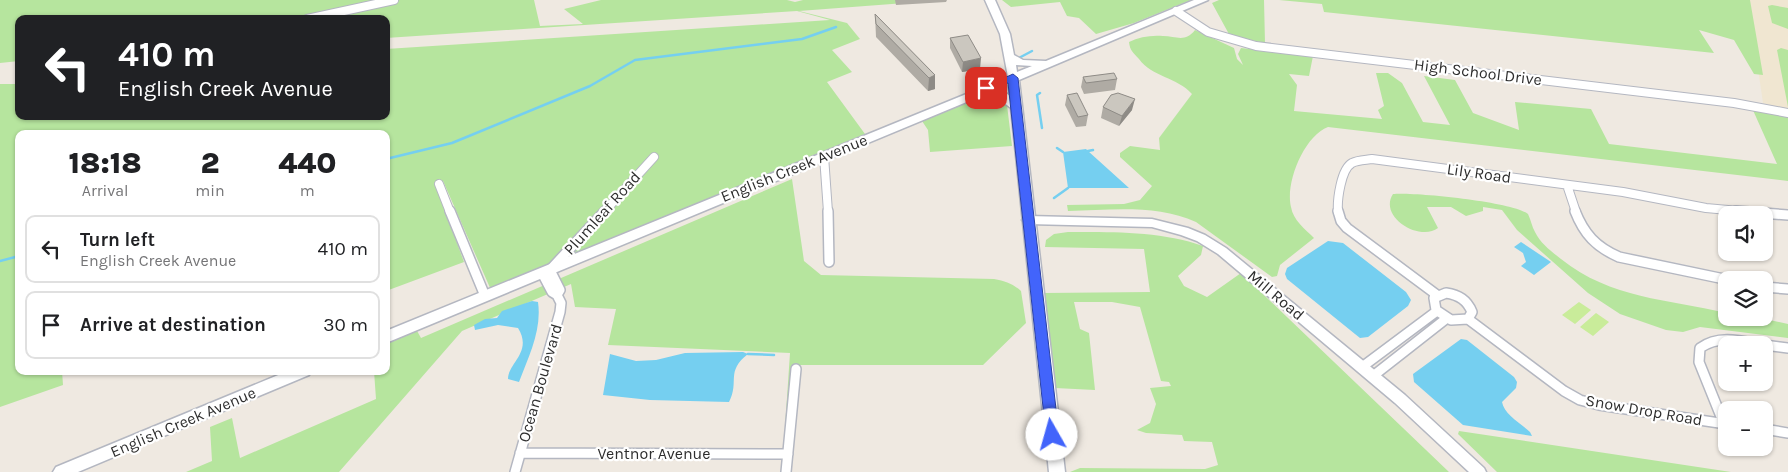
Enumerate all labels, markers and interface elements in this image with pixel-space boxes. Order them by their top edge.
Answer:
text: 410 m [118,34,216,75]
icon: left [35,35,100,100]
street label: High School Drive [1413,55,1543,89]
pin [965,67,1007,109]
icon: arrive [972,74,1000,102]
text: English Creek Avenue [118,76,333,102]
street label: English Creek Avenue [718,130,870,206]
text: 18:18 [69,145,142,181]
text: 2 [200,145,219,181]
text: 440 [278,145,336,181]
street label: Lily Road [1446,159,1512,187]
street label: Plumleaf Road [560,167,644,259]
text: Arrival [82,181,129,200]
text: min [195,181,225,200]
text: m [300,181,315,200]
map controls [1718,206,1773,456]
button: sound [1718,206,1773,261]
text: Turn left [80,229,155,251]
icon: left [37,235,65,263]
text: 410 m [318,238,368,260]
text: English Creek Avenue [80,251,236,270]
street label: Mill Road [1244,266,1308,324]
button: layers [1718,271,1773,326]
icon: arrive [37,311,65,339]
text: Arrive at destination [80,314,266,336]
text: 30 m [323,314,368,336]
street label: Ocean Boulevard [514,322,566,444]
button: + [1718,336,1773,391]
street label: English Creek Avenue [107,383,259,461]
street label: Snow Drop Road [1584,390,1704,430]
button: − [1718,401,1773,456]
position arrow [1025,408,1077,460]
street label: Ventnor Avenue [597,444,711,463]

